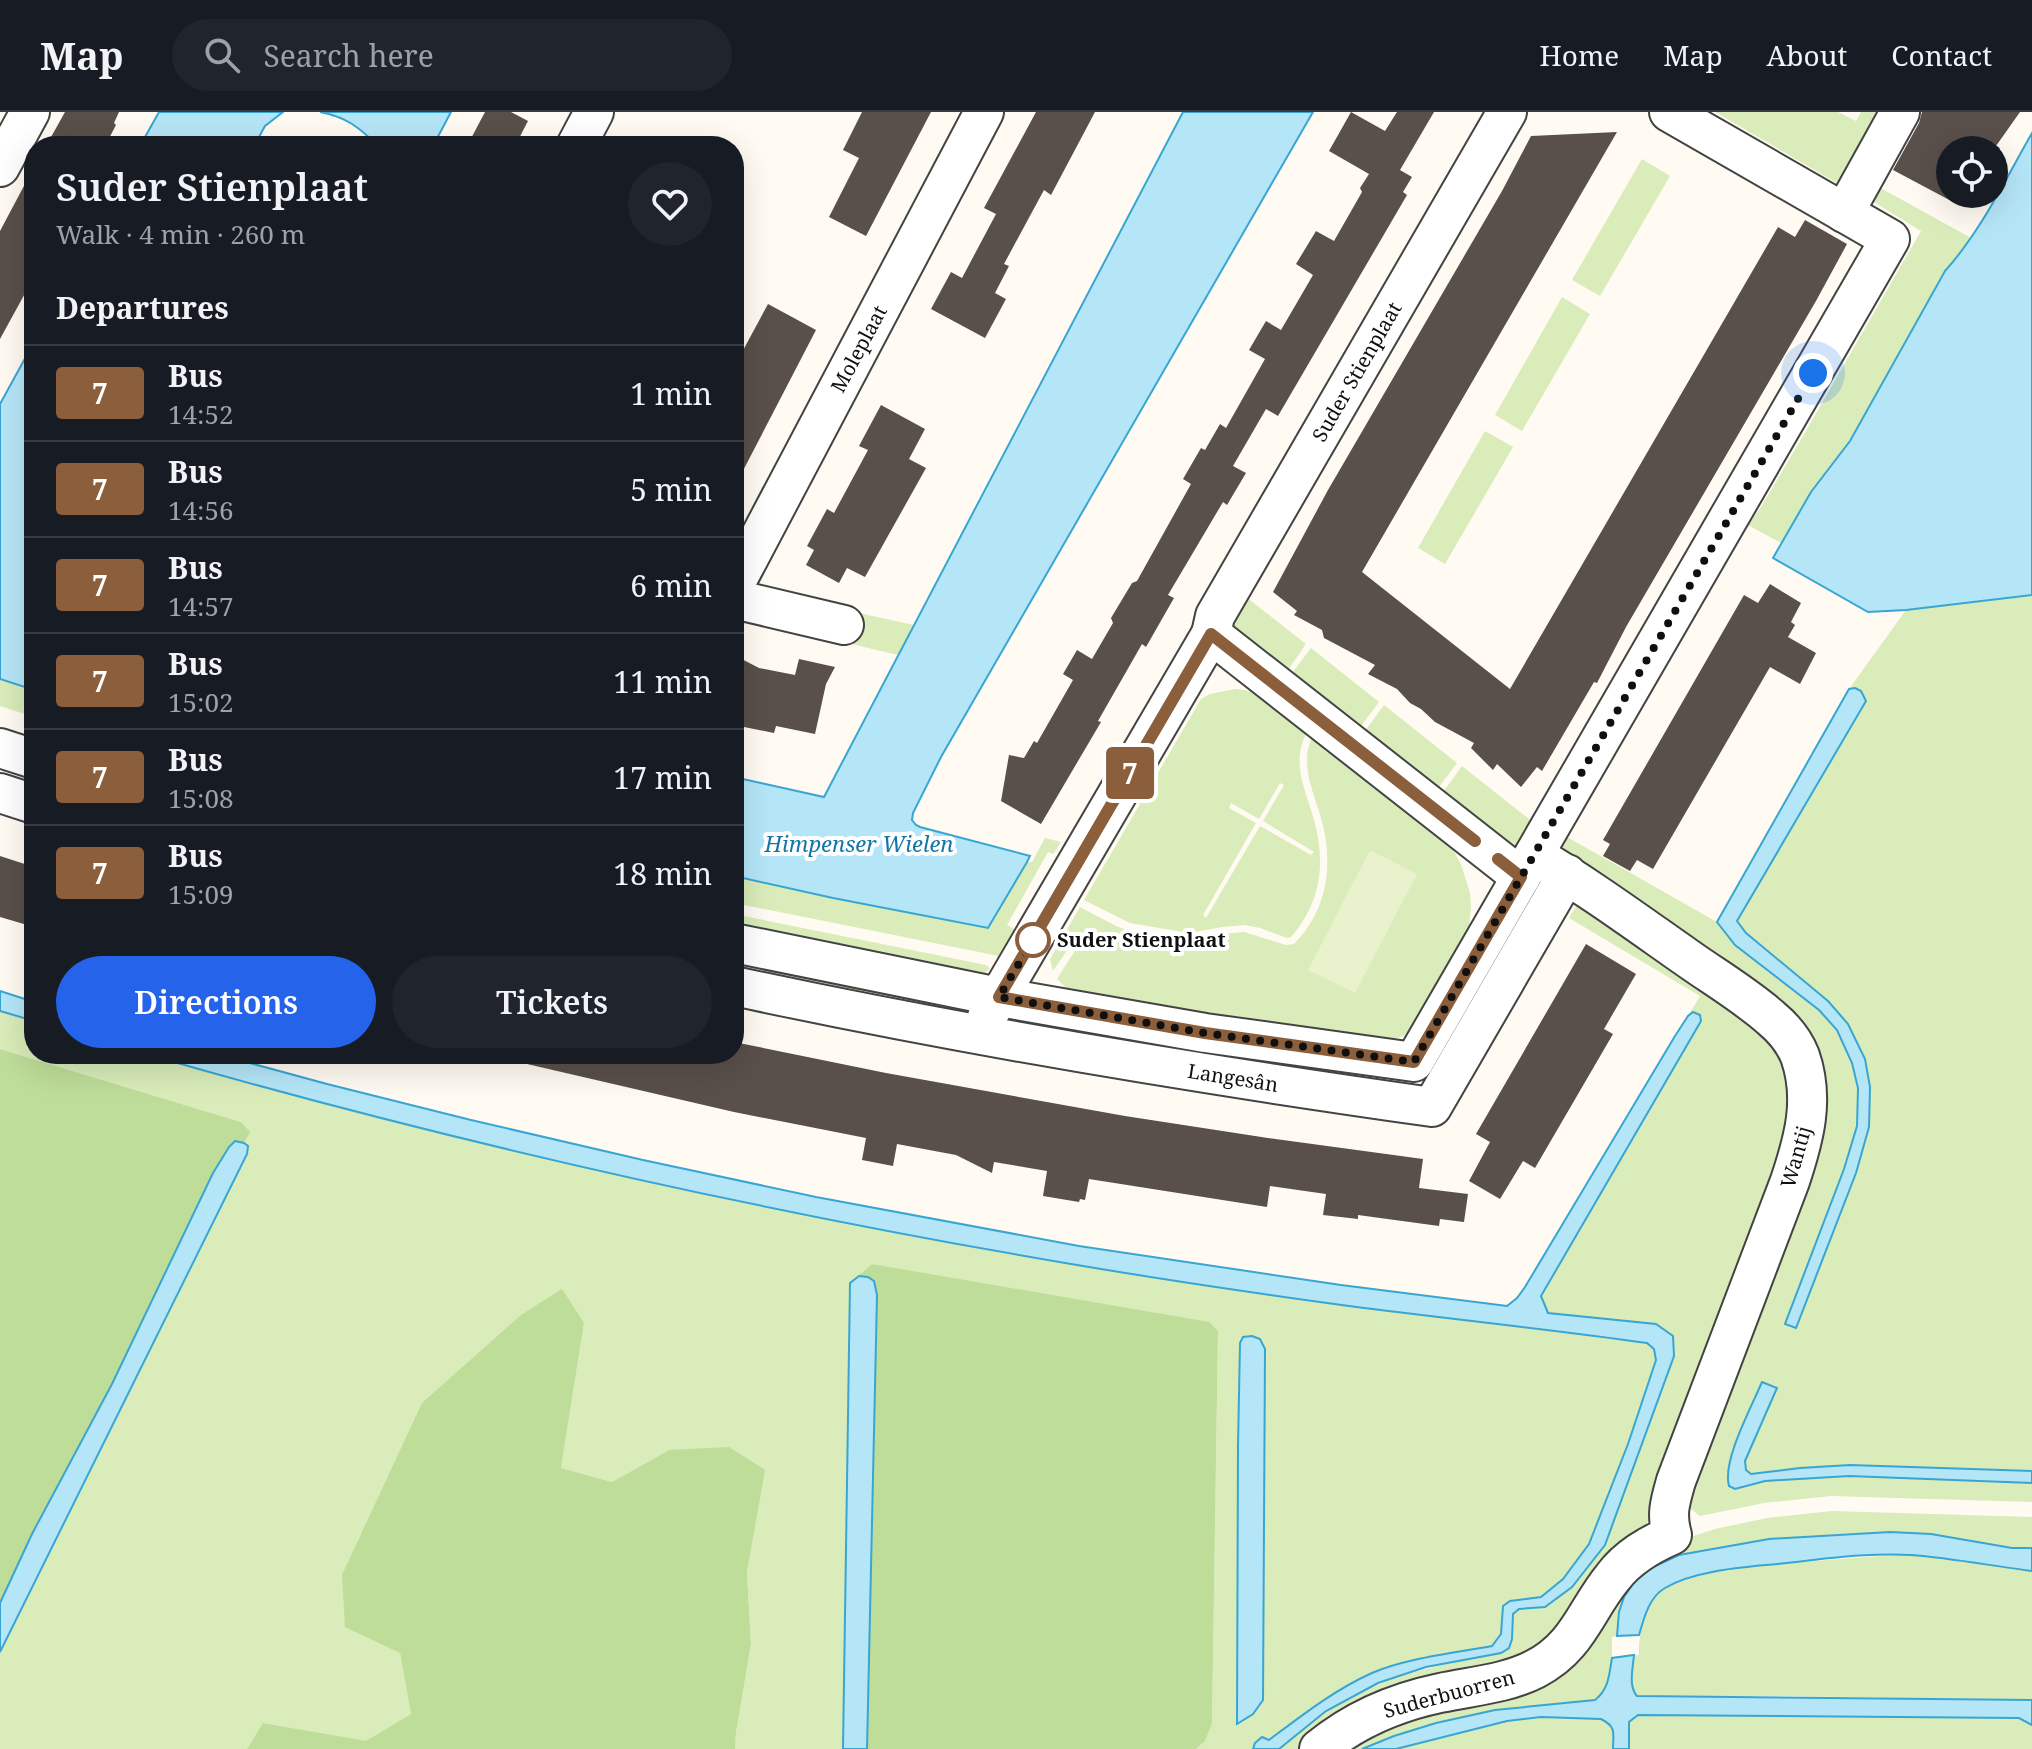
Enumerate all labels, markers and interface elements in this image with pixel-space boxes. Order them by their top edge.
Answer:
search box [172,19,732,91]
text: Map [40,29,124,81]
icon: search [200,33,244,77]
text: Search here [264,35,434,76]
text: Home [1540,36,1619,74]
text: Map [1663,36,1723,74]
text: About [1767,36,1847,74]
text: Contact [1891,36,1992,74]
map controls [1936,136,2008,208]
button: locate [1936,136,2008,208]
text: Suder Stienplaat [56,160,368,212]
button: heart [628,162,712,246]
text: Walk · 4 min · 260 m [56,216,305,252]
text: Departures [56,287,229,328]
street label: Suder Stienplaat [1306,297,1408,447]
street label: Moleplaat [824,300,893,397]
your location [1793,353,1833,393]
text: Bus [168,355,223,396]
text: 1 min [630,373,712,414]
text: 7 [92,374,108,412]
text: 14:52 [168,396,234,432]
text: Bus [168,451,223,492]
text: 5 min [630,469,712,510]
text: 7 [92,470,108,508]
text: 14:56 [168,492,234,528]
text: Bus [168,547,223,588]
text: 6 min [630,565,712,606]
text: 7 [92,566,108,604]
text: 14:57 [168,588,234,624]
text: Bus [168,643,223,684]
text: 11 min [613,661,712,702]
text: 7 [92,662,108,700]
text: 15:02 [168,684,234,720]
text: Bus [168,739,223,780]
line badge: 7 [1104,747,1156,799]
text: 7 [1122,754,1138,792]
text: 17 min [613,757,712,798]
text: 7 [92,758,108,796]
text: 15:08 [168,780,234,816]
water label: Himpenser Wielen [764,828,953,858]
text: Bus [168,835,223,876]
text: 18 min [613,853,712,894]
text: 7 [92,854,108,892]
text: 15:09 [168,876,234,912]
marker: Suder Stienplaat [1016,923,1050,957]
place label: Suder Stienplaat [1057,926,1226,953]
button: Directions [56,956,376,1048]
button: Tickets [392,956,712,1048]
street label: Langesân [1186,1057,1280,1098]
street label: Wantij [1774,1123,1817,1191]
street label: Suderbuorren [1380,1663,1518,1724]

